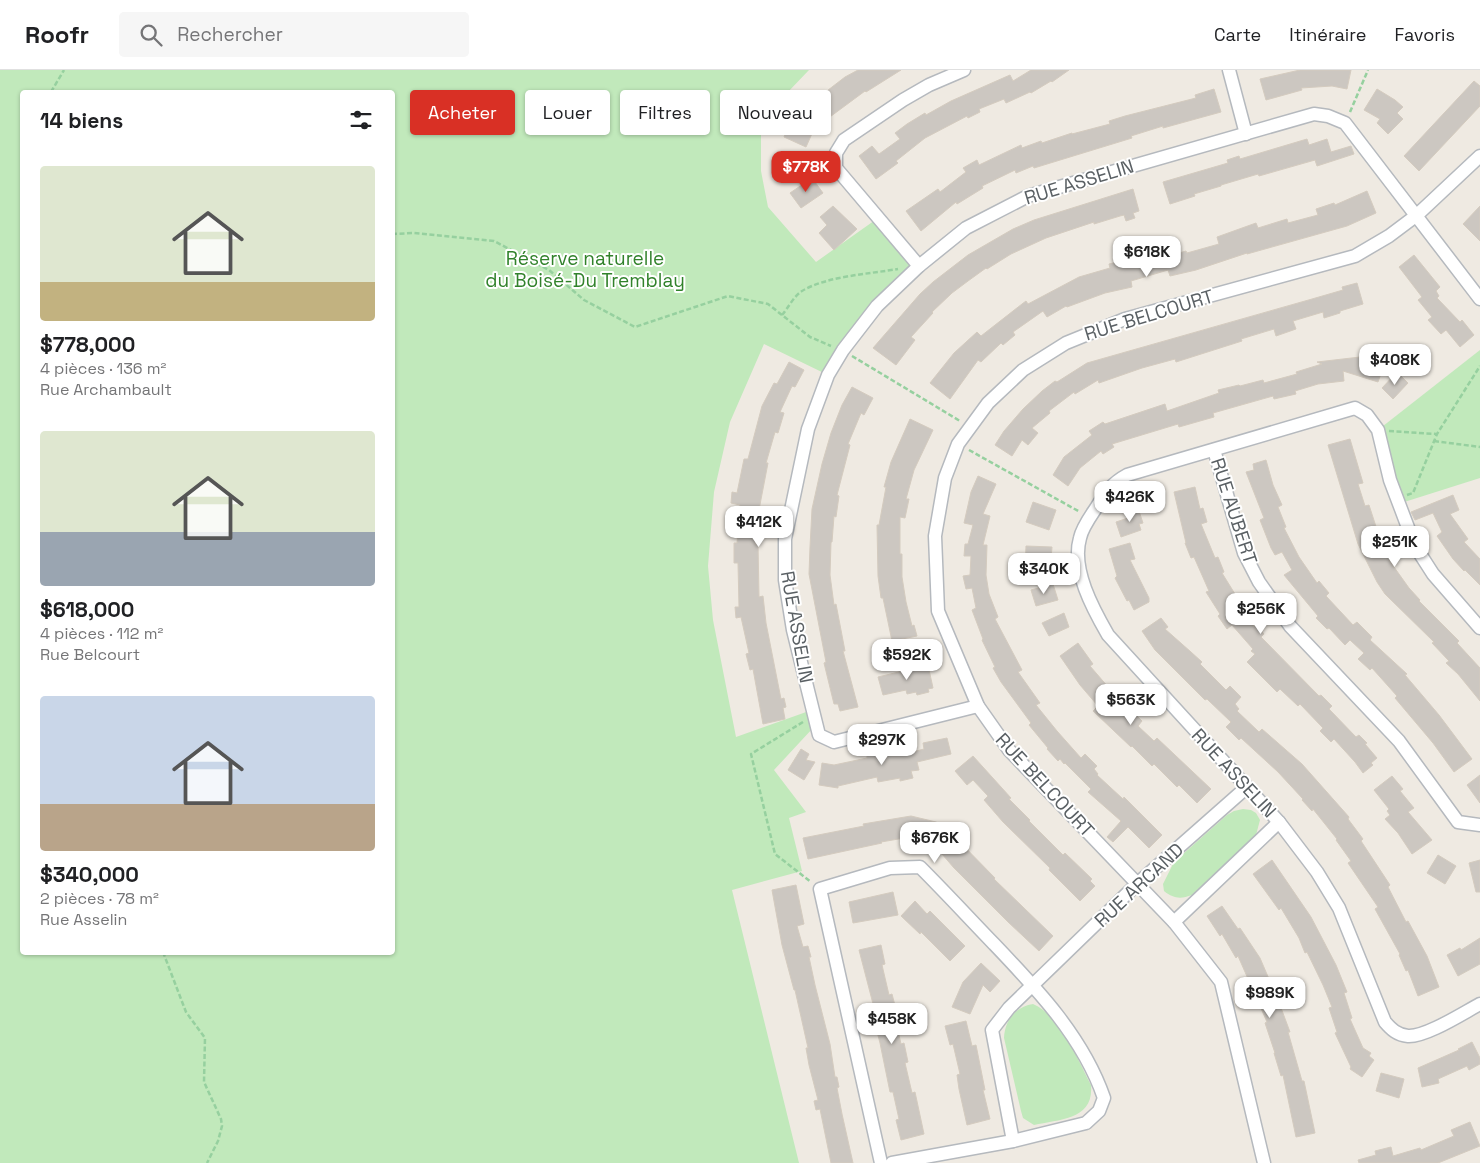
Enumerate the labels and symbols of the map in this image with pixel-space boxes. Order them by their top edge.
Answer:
pin: $778K [771,150,841,193]
street label: RUE ASSELIN [1021,153,1137,211]
pin: $618K [1112,236,1182,278]
park label: Réserve naturelle du Boisé-Du Tremblay [485,246,685,293]
street label: RUE BELCOURT [1081,283,1217,347]
pin: $408K [1360,344,1430,386]
street label: RUE AUBERT [1205,455,1263,567]
pin: $426K [1095,480,1165,523]
pin: $412K [724,506,794,548]
pin: $251K [1360,526,1430,568]
pin: $340K [1009,552,1079,595]
street label: RUE ASSELIN [775,569,819,685]
pin: $256K [1226,592,1296,635]
pin: $592K [872,638,942,681]
pin: $563K [1096,684,1166,726]
street label: RUE ASSELIN [1186,723,1282,823]
pin: $297K [847,724,917,766]
street label: RUE BELCOURT [990,727,1100,843]
pin: $676K [900,822,970,864]
street label: RUE ARCAND [1089,837,1189,933]
pin: $989K [1235,976,1305,1019]
pin: $458K [857,1002,927,1045]

